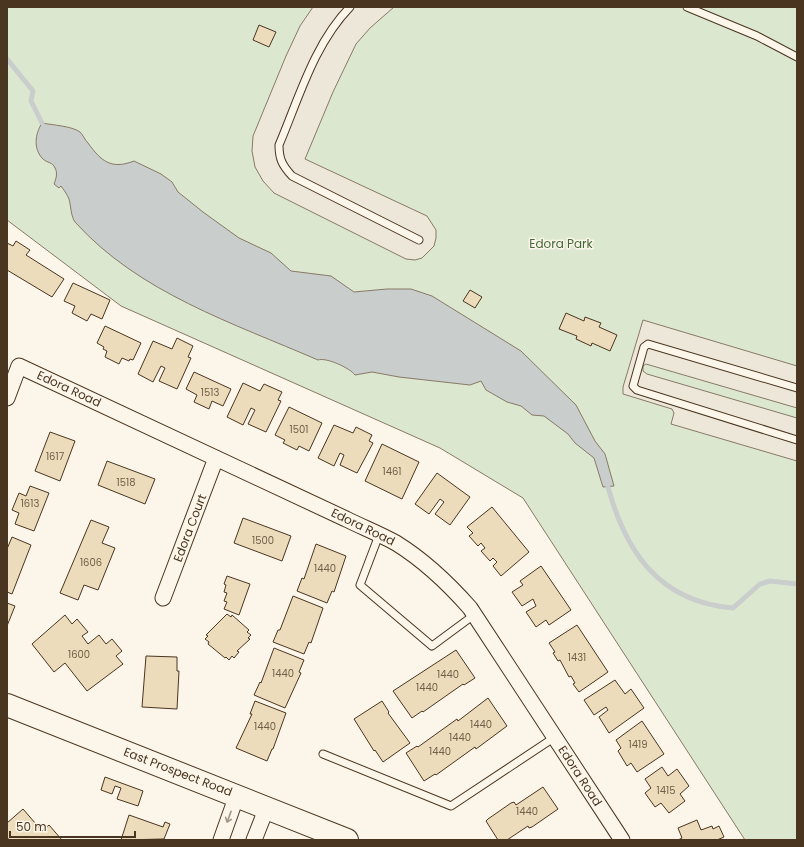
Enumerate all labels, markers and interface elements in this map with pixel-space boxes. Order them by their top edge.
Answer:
park label: Edora Park [529,235,594,252]
street label: Edora Road [34,366,104,411]
house number: 1513 [201,385,219,400]
house number: 1501 [290,422,308,437]
house number: 1617 [46,449,65,464]
house number: 1461 [382,464,402,479]
house number: 1518 [117,475,136,490]
street label: Edora Court [169,492,210,564]
house number: 1613 [21,496,39,511]
street label: Edora Road [329,504,398,549]
house number: 1500 [252,533,274,548]
house number: 1606 [80,555,102,570]
house number: 1440 [314,561,336,576]
house number: 1600 [68,647,90,662]
house number: 1431 [568,650,586,665]
house number: 1440 [272,666,294,681]
house number: 1440 [437,667,459,682]
house number: 1440 [416,680,438,695]
house number: 1440 [470,717,492,732]
house number: 1440 [254,719,276,734]
house number: 1440 [449,730,471,745]
house number: 1419 [629,737,648,752]
street label: Edora Road [555,742,606,809]
street label: East Prospect Road [121,743,235,800]
house number: 1440 [429,744,451,759]
house number: 1415 [657,783,675,798]
house number: 1440 [516,804,538,819]
one-way arrow [225,811,233,823]
scale bar [10,813,135,839]
text: 50 m [16,818,47,835]

